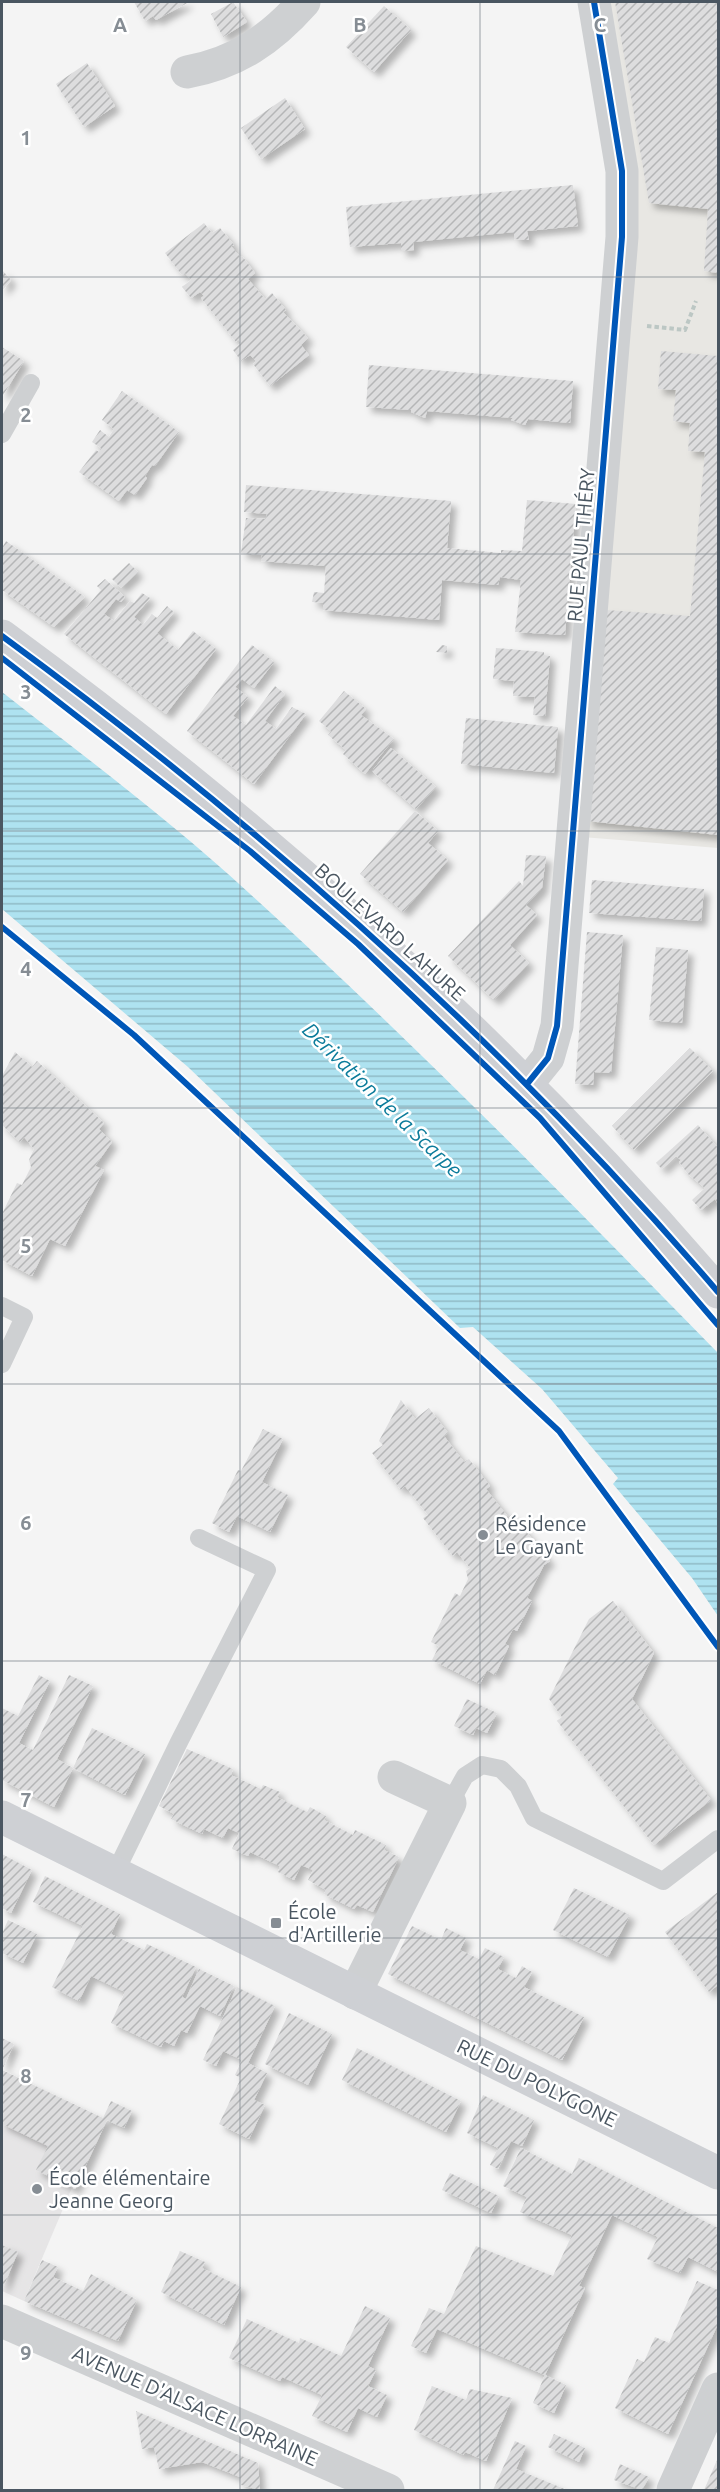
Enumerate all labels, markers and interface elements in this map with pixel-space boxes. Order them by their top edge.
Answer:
text: A [113,13,127,36]
text: B [353,13,367,36]
text: C [594,13,607,36]
text: 1 [20,126,32,149]
text: 2 [20,403,32,426]
street label: RUE PAUL THÉRY [562,467,599,623]
text: 3 [20,680,32,703]
street label: BOULEVARD LAHURE [310,858,470,1005]
text: 4 [20,957,32,980]
water label: Dérivation de la Scarpe [298,1017,468,1182]
text: 5 [20,1234,32,1257]
text: 6 [20,1511,32,1534]
place label: Résidence Le Gayant [495,1512,586,1558]
marker: Résidence Le Gayant [476,1528,490,1542]
text: 7 [20,1788,32,1811]
place label: École d'Artillerie [288,1900,382,1946]
marker: École d'Artillerie [269,1916,283,1930]
street label: RUE DU POLYGONE [453,2034,621,2131]
text: 8 [20,2064,32,2087]
place label: École élémentaire Jeanne Georg [49,2166,211,2212]
marker: École élémentaire Jeanne Georg [30,2182,44,2196]
text: 9 [20,2341,32,2364]
street label: AVENUE D'ALSACE LORRAINE [69,2341,321,2470]

